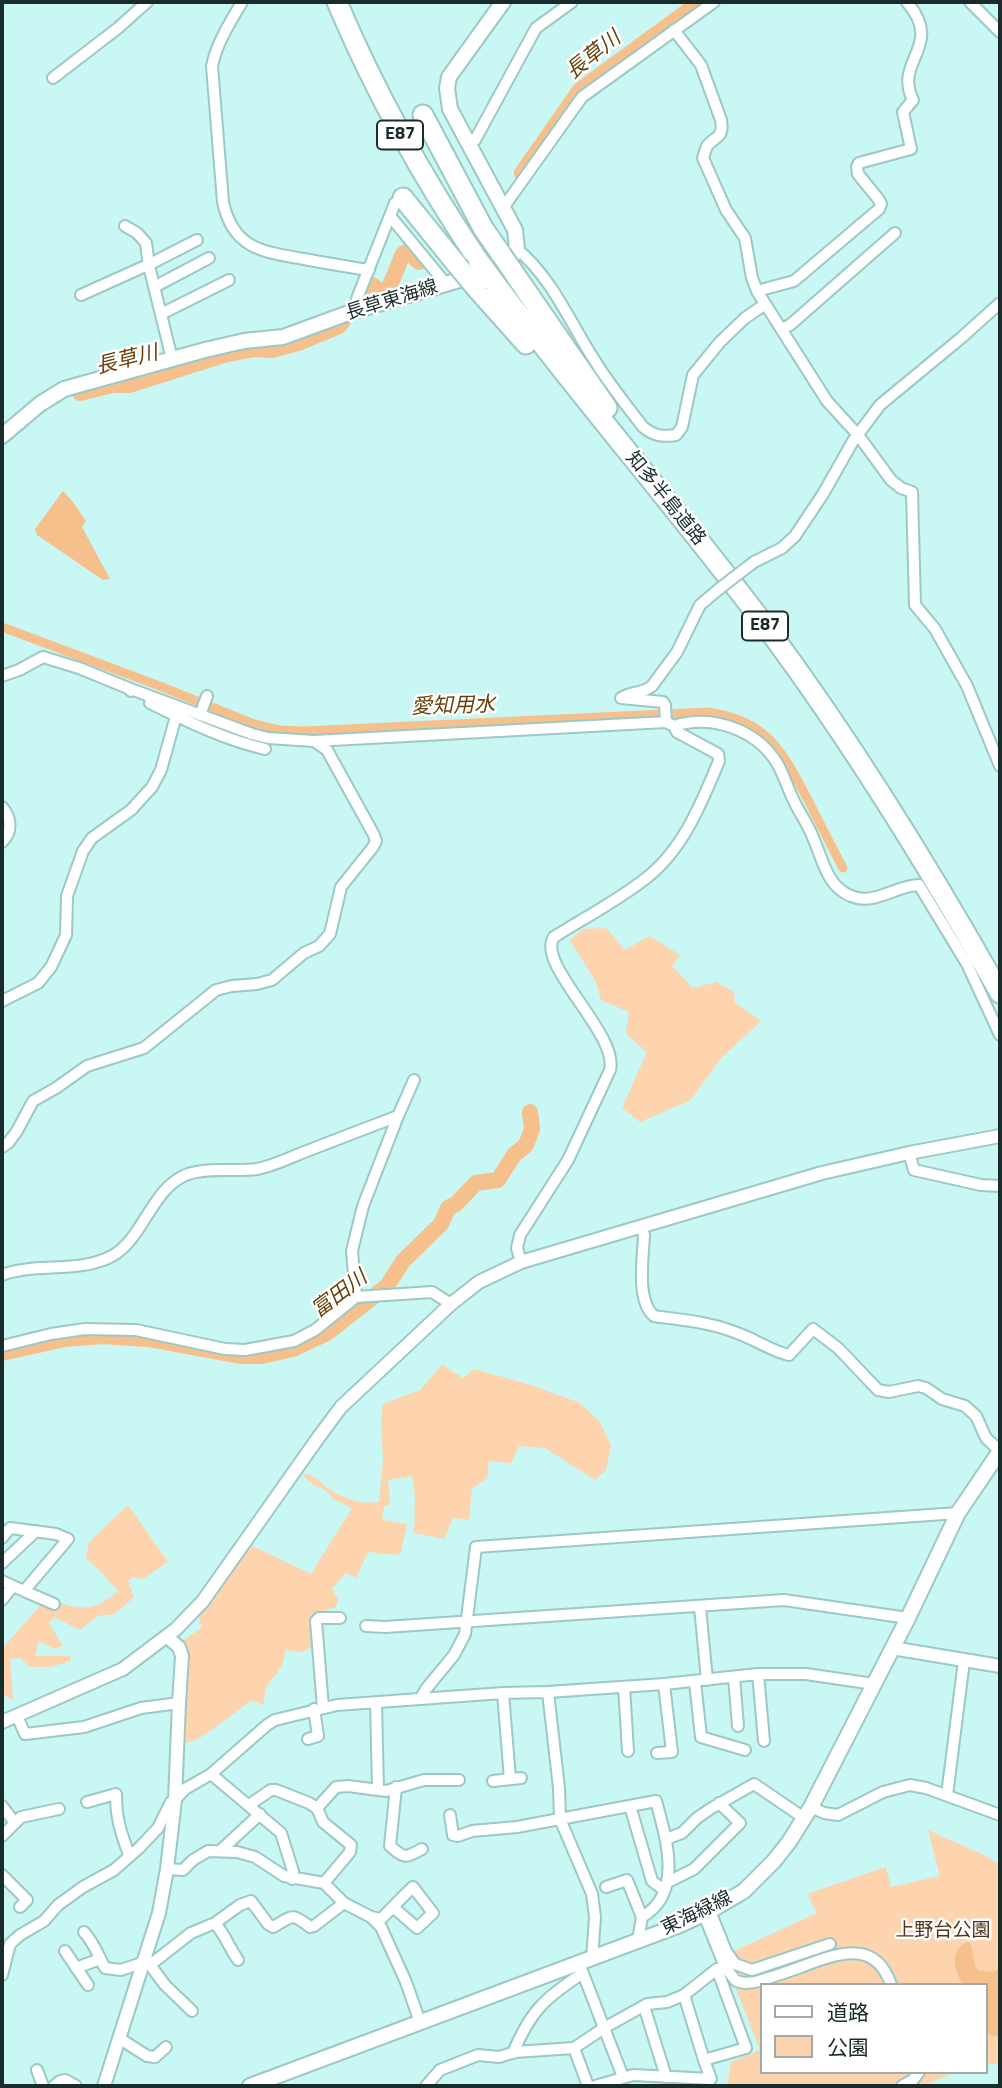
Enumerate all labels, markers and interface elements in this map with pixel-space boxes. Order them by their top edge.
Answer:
water label: 長草川 [562,26,626,86]
road number: E87 [377,120,423,150]
street label: 長草東海線 [343,276,441,326]
water label: 長草川 [93,341,161,381]
street label: 知多半島道路 [620,448,710,550]
road number: E87 [742,612,788,640]
water label: 愛知用水 [411,693,495,721]
water label: 富田川 [307,1266,373,1324]
street label: 東海緑線 [658,1887,736,1941]
park label: 上野台公園 [896,1920,990,1942]
legend [760,1983,988,2074]
text: 道路 [827,1996,869,2028]
text: 公園 [827,2031,869,2063]

